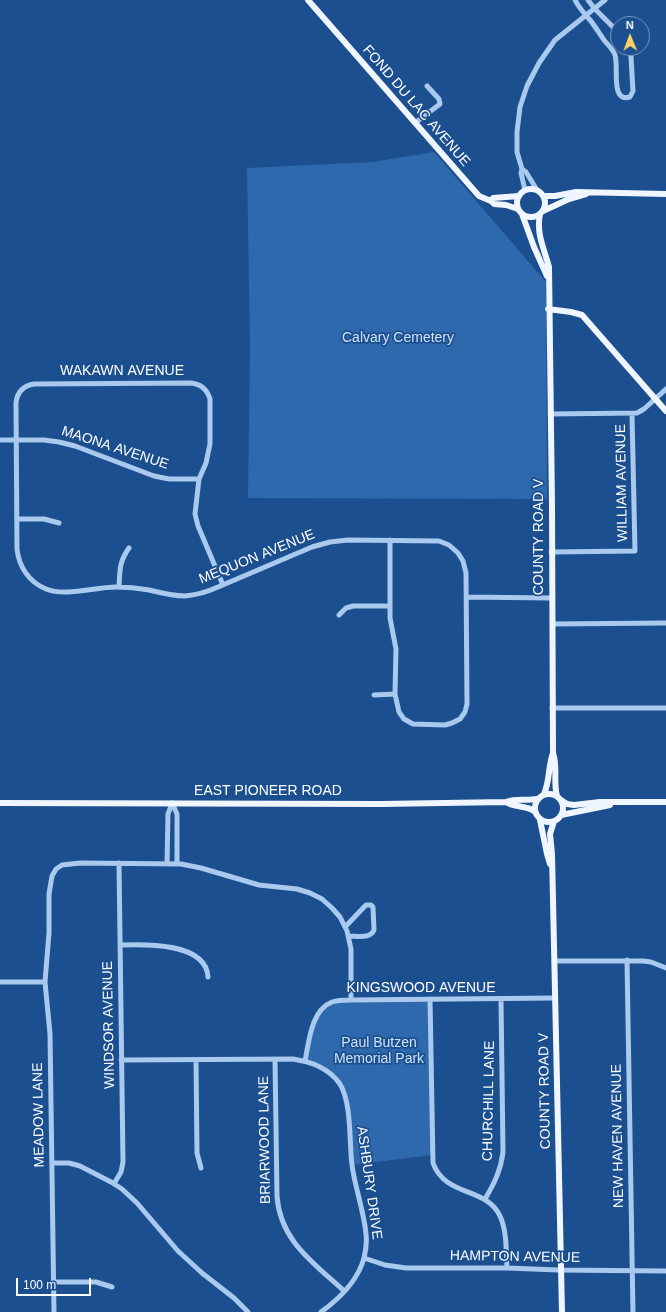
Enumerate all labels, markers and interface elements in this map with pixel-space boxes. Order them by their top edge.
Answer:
north arrow [610,16,650,56]
text: N [626,19,634,31]
street label: FOND DU LAC AVENUE [359,42,473,170]
park label: Calvary Cemetery [342,330,454,346]
street label: WAKAWN AVENUE [60,363,184,379]
street label: MAONA AVENUE [59,423,171,473]
street label: WILLIAM AVENUE [613,424,631,542]
street label: COUNTY ROAD V [531,479,547,595]
street label: MEQUON AVENUE [197,526,317,588]
street label: EAST PIONEER ROAD [194,783,342,799]
street label: WINDSOR AVENUE [99,961,119,1089]
street label: KINGSWOOD AVENUE [346,980,496,996]
street label: COUNTY ROAD V [536,1033,554,1149]
park label: Paul Butzen Memorial Park [334,1035,424,1068]
street label: CHURCHILL LANE [480,1041,498,1161]
street label: MEADOW LANE [30,1062,48,1168]
street label: NEW HAVEN AVENUE [608,1064,628,1208]
street label: BRIARWOOD LANE [255,1076,275,1204]
street label: ASHBURY DRIVE [353,1125,385,1241]
street label: HAMPTON AVENUE [450,1247,580,1267]
scale bar [18,1270,93,1296]
text: 100 m [23,1278,56,1292]

